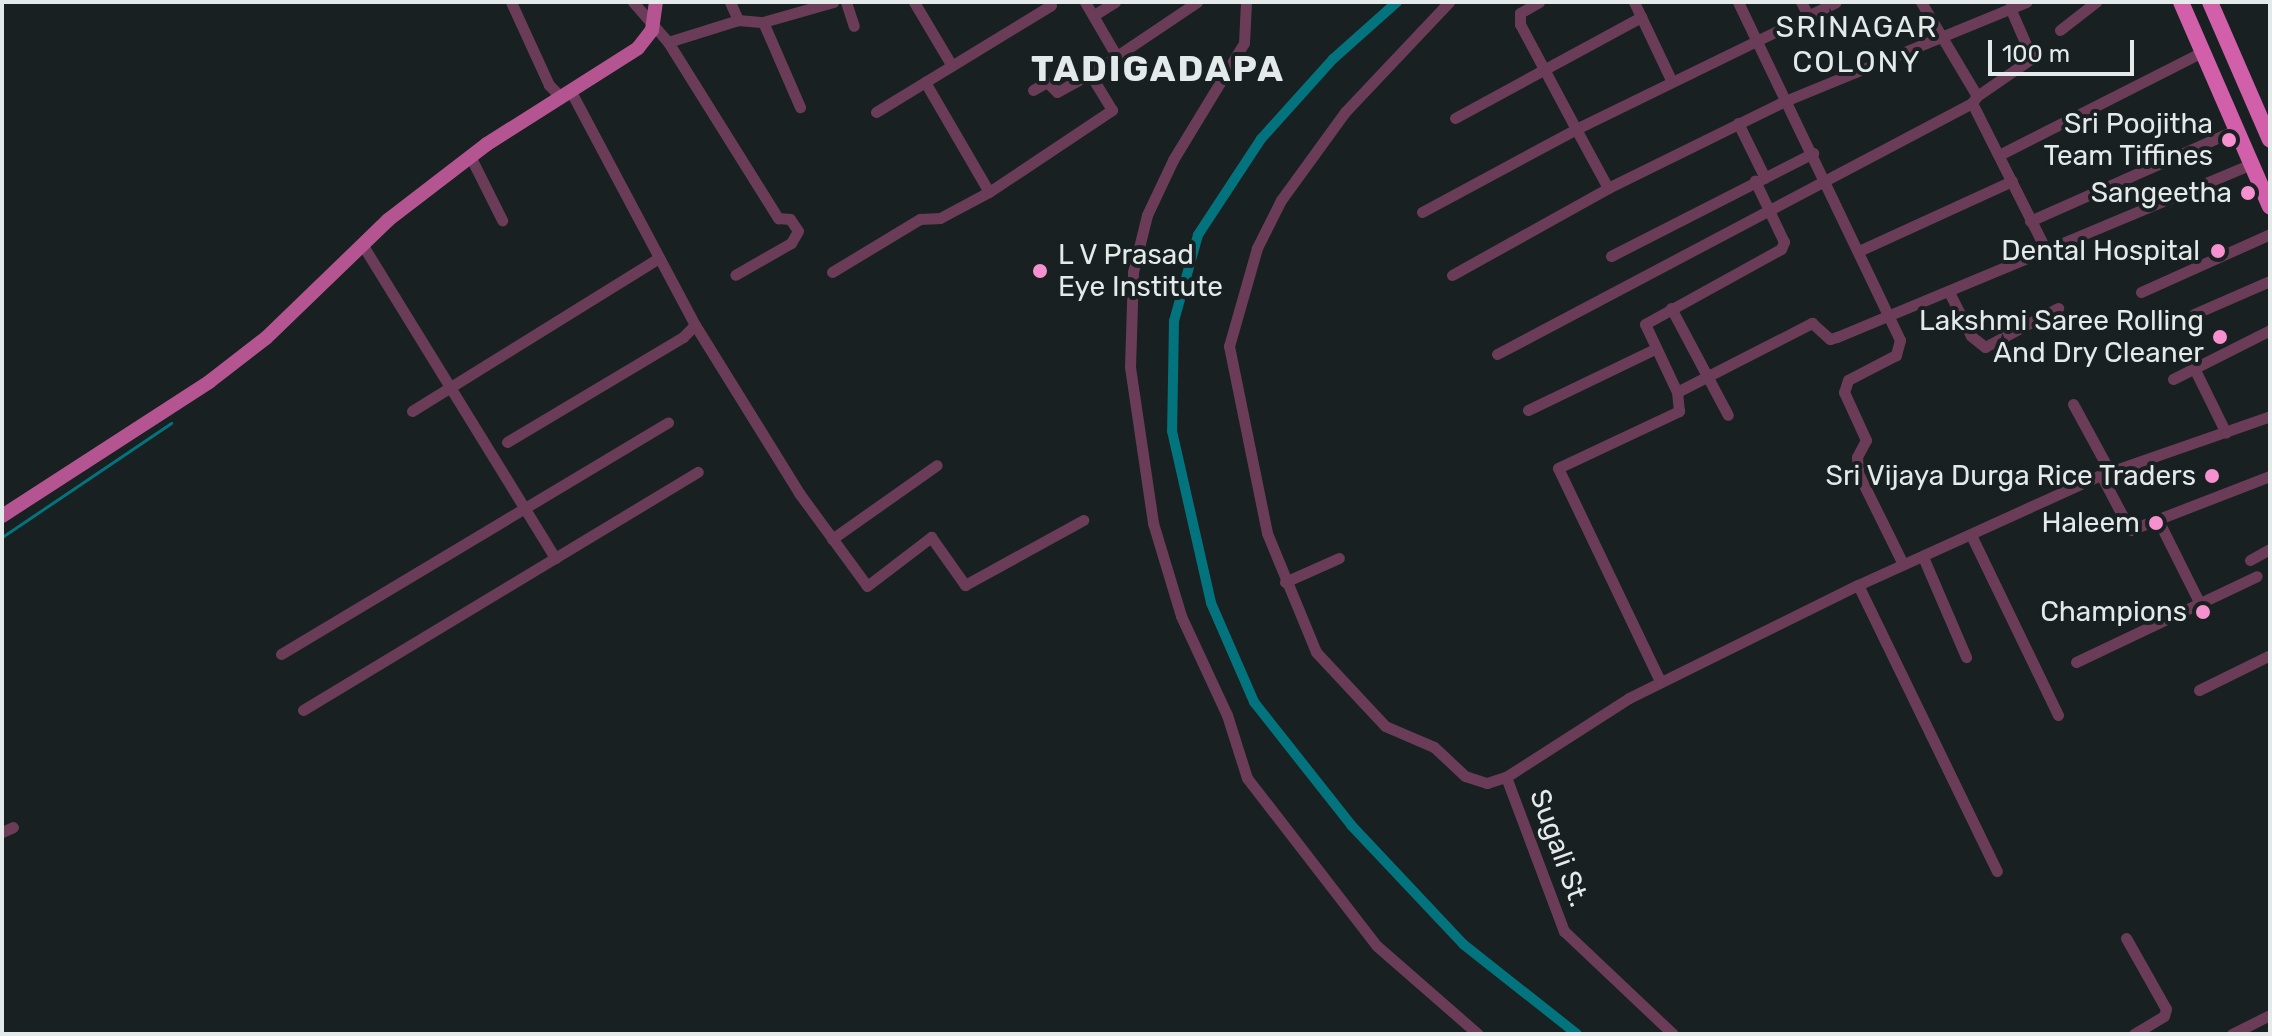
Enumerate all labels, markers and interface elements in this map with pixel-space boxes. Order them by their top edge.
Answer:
district label: SRINAGAR COLONY [1776,9,1938,80]
scale bar [1992,24,2138,74]
text: 100 m [2002,40,2070,68]
district label: TADIGADAPA [1031,47,1285,91]
place label: Sri Poojitha Team Tiffines [2043,107,2213,173]
marker: Sri Poojitha Team Tiffines [2220,131,2238,149]
place label: Sangeetha [2091,176,2232,210]
marker: Sangeetha [2239,184,2257,202]
place label: Dental Hospital [2001,234,2200,268]
place label: L V Prasad Eye Institute [1058,238,1223,304]
marker: Dental Hospital [2207,240,2229,262]
marker: L V Prasad Eye Institute [1029,260,1051,282]
place label: Lakshmi Saree Rolling And Dry Cleaner [1919,304,2204,370]
marker: Lakshmi Saree Rolling And Dry Cleaner [2211,328,2229,346]
place label: Sri Vijaya Durga Rice Traders [1824,459,2196,493]
marker: Sri Vijaya Durga Rice Traders [2203,467,2221,485]
place label: Haleem [2041,506,2140,540]
marker: Haleem [2147,514,2165,532]
place label: Champions [2040,595,2187,629]
marker: Champions [2194,603,2212,621]
street label: Sugali St. [1522,785,1596,911]

